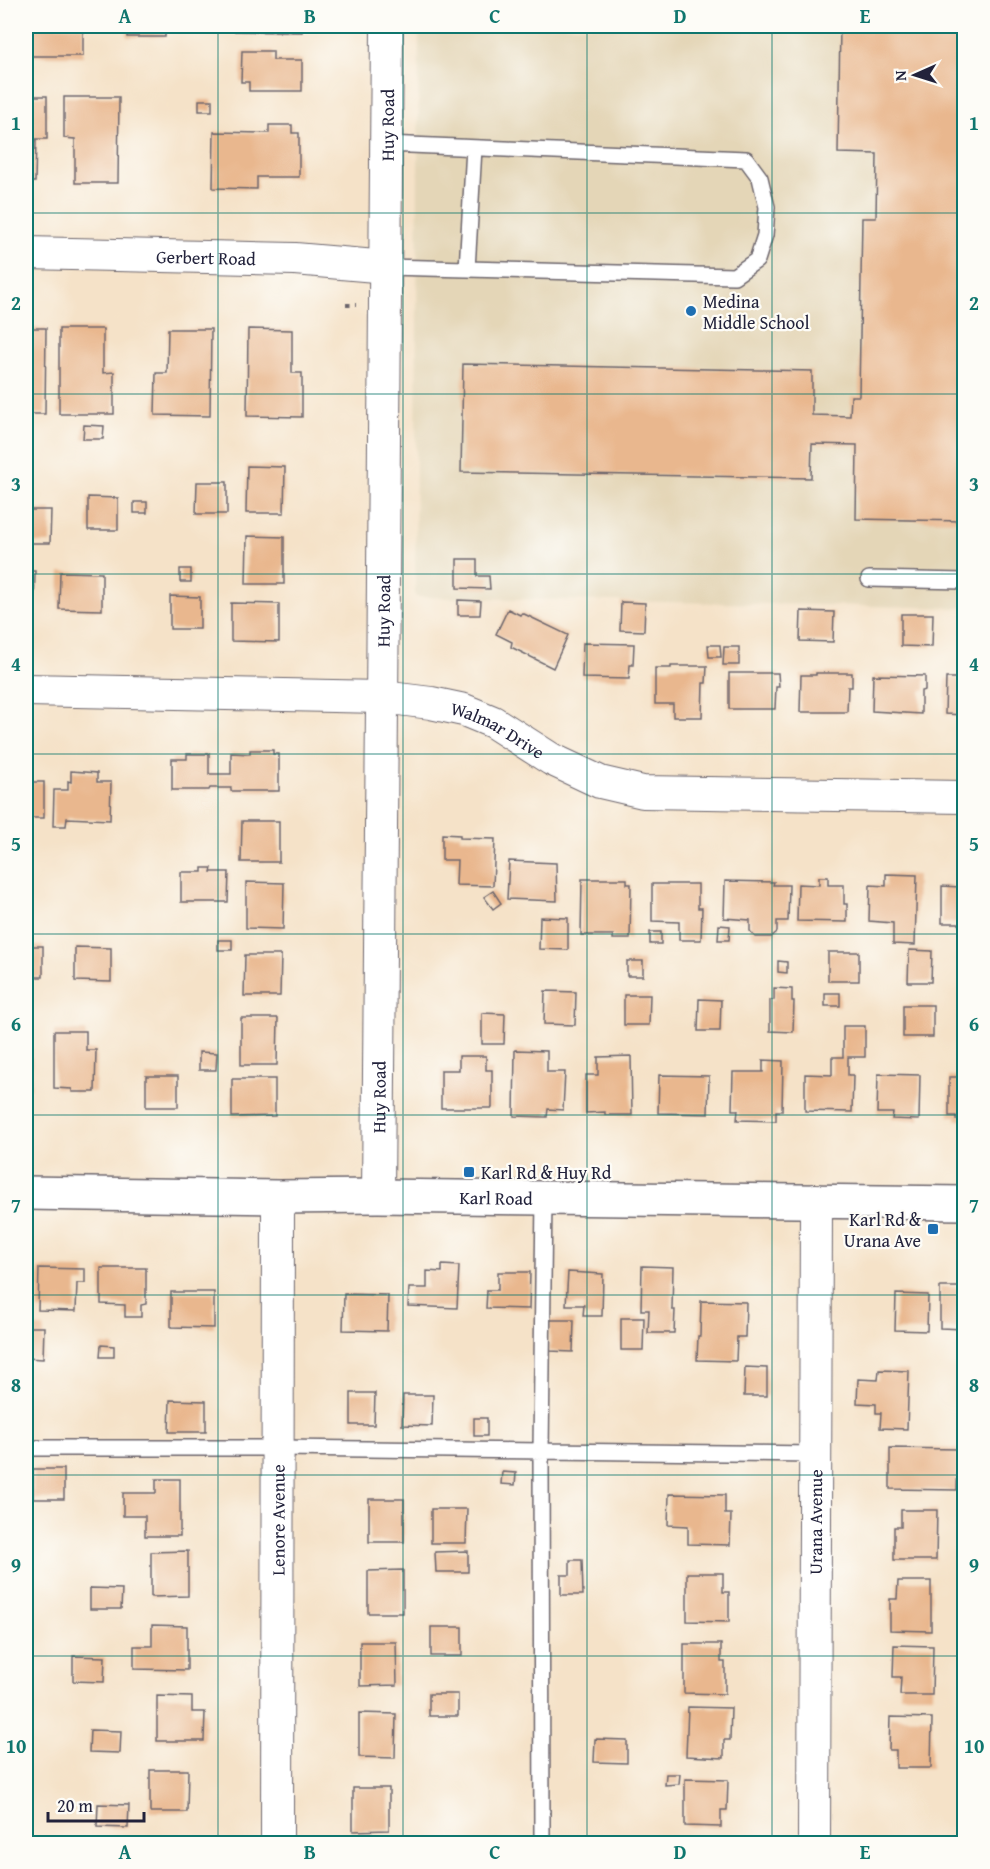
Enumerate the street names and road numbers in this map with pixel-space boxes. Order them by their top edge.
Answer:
street label: Huy Road [373,88,400,161]
street label: Gerbert Road [156,242,256,272]
street label: Huy Road [369,574,397,647]
street label: Walmar Drive [449,694,550,765]
street label: Huy Road [365,1060,392,1133]
street label: Karl Road [459,1183,533,1211]
street label: Lenore Avenue [264,1464,291,1576]
street label: Urana Avenue [801,1469,829,1575]

